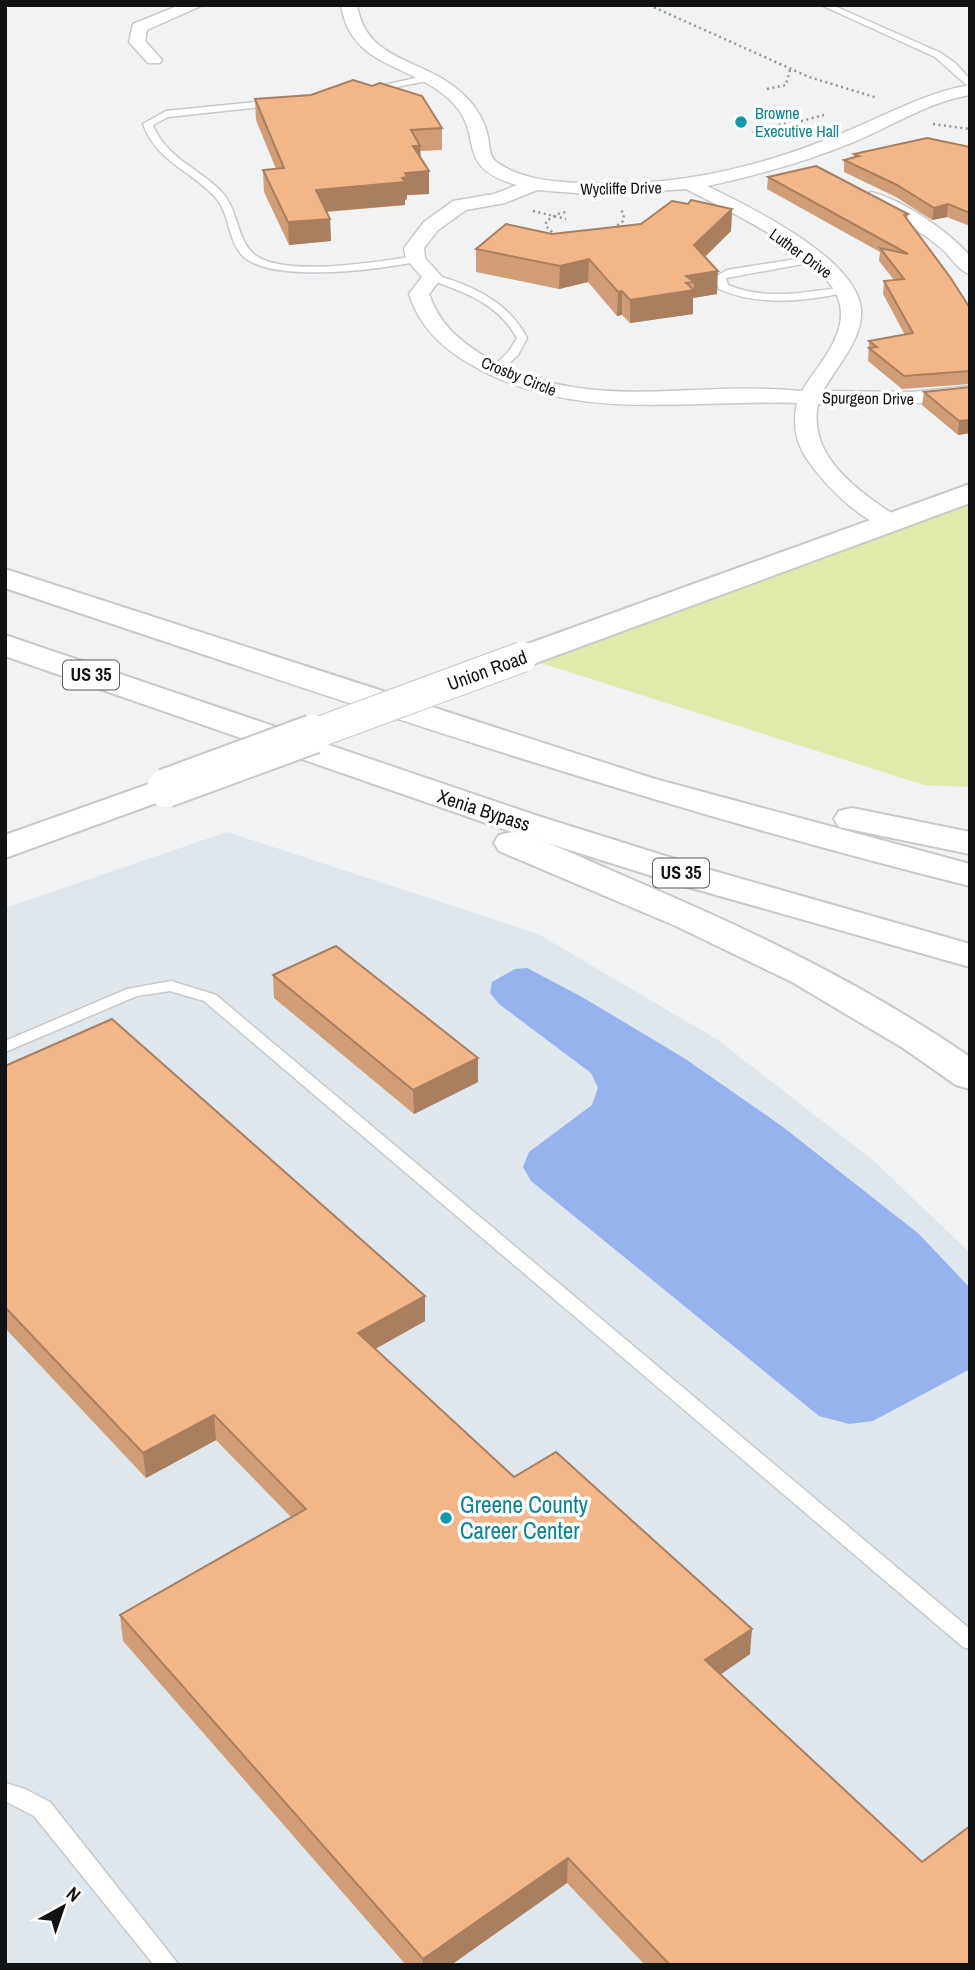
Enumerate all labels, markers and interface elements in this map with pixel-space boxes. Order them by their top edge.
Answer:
place label: Browne Executive Hall [755,102,839,142]
marker: Browne Executive Hall [733,114,749,130]
street label: Wycliffe Drive [580,176,662,200]
street label: Luther Drive [765,223,837,283]
street label: Crosby Circle [478,351,560,401]
street label: Spurgeon Drive [822,386,914,410]
street label: Union Road [443,644,531,696]
road number: US 35 [63,660,119,690]
street label: Xenia Bypass [434,783,534,837]
road number: US 35 [653,858,709,888]
place label: Greene County Career Center [460,1489,588,1546]
marker: Greene County Career Center [438,1510,454,1526]
north arrow [28,1872,98,1942]
text: N [61,1880,87,1908]

